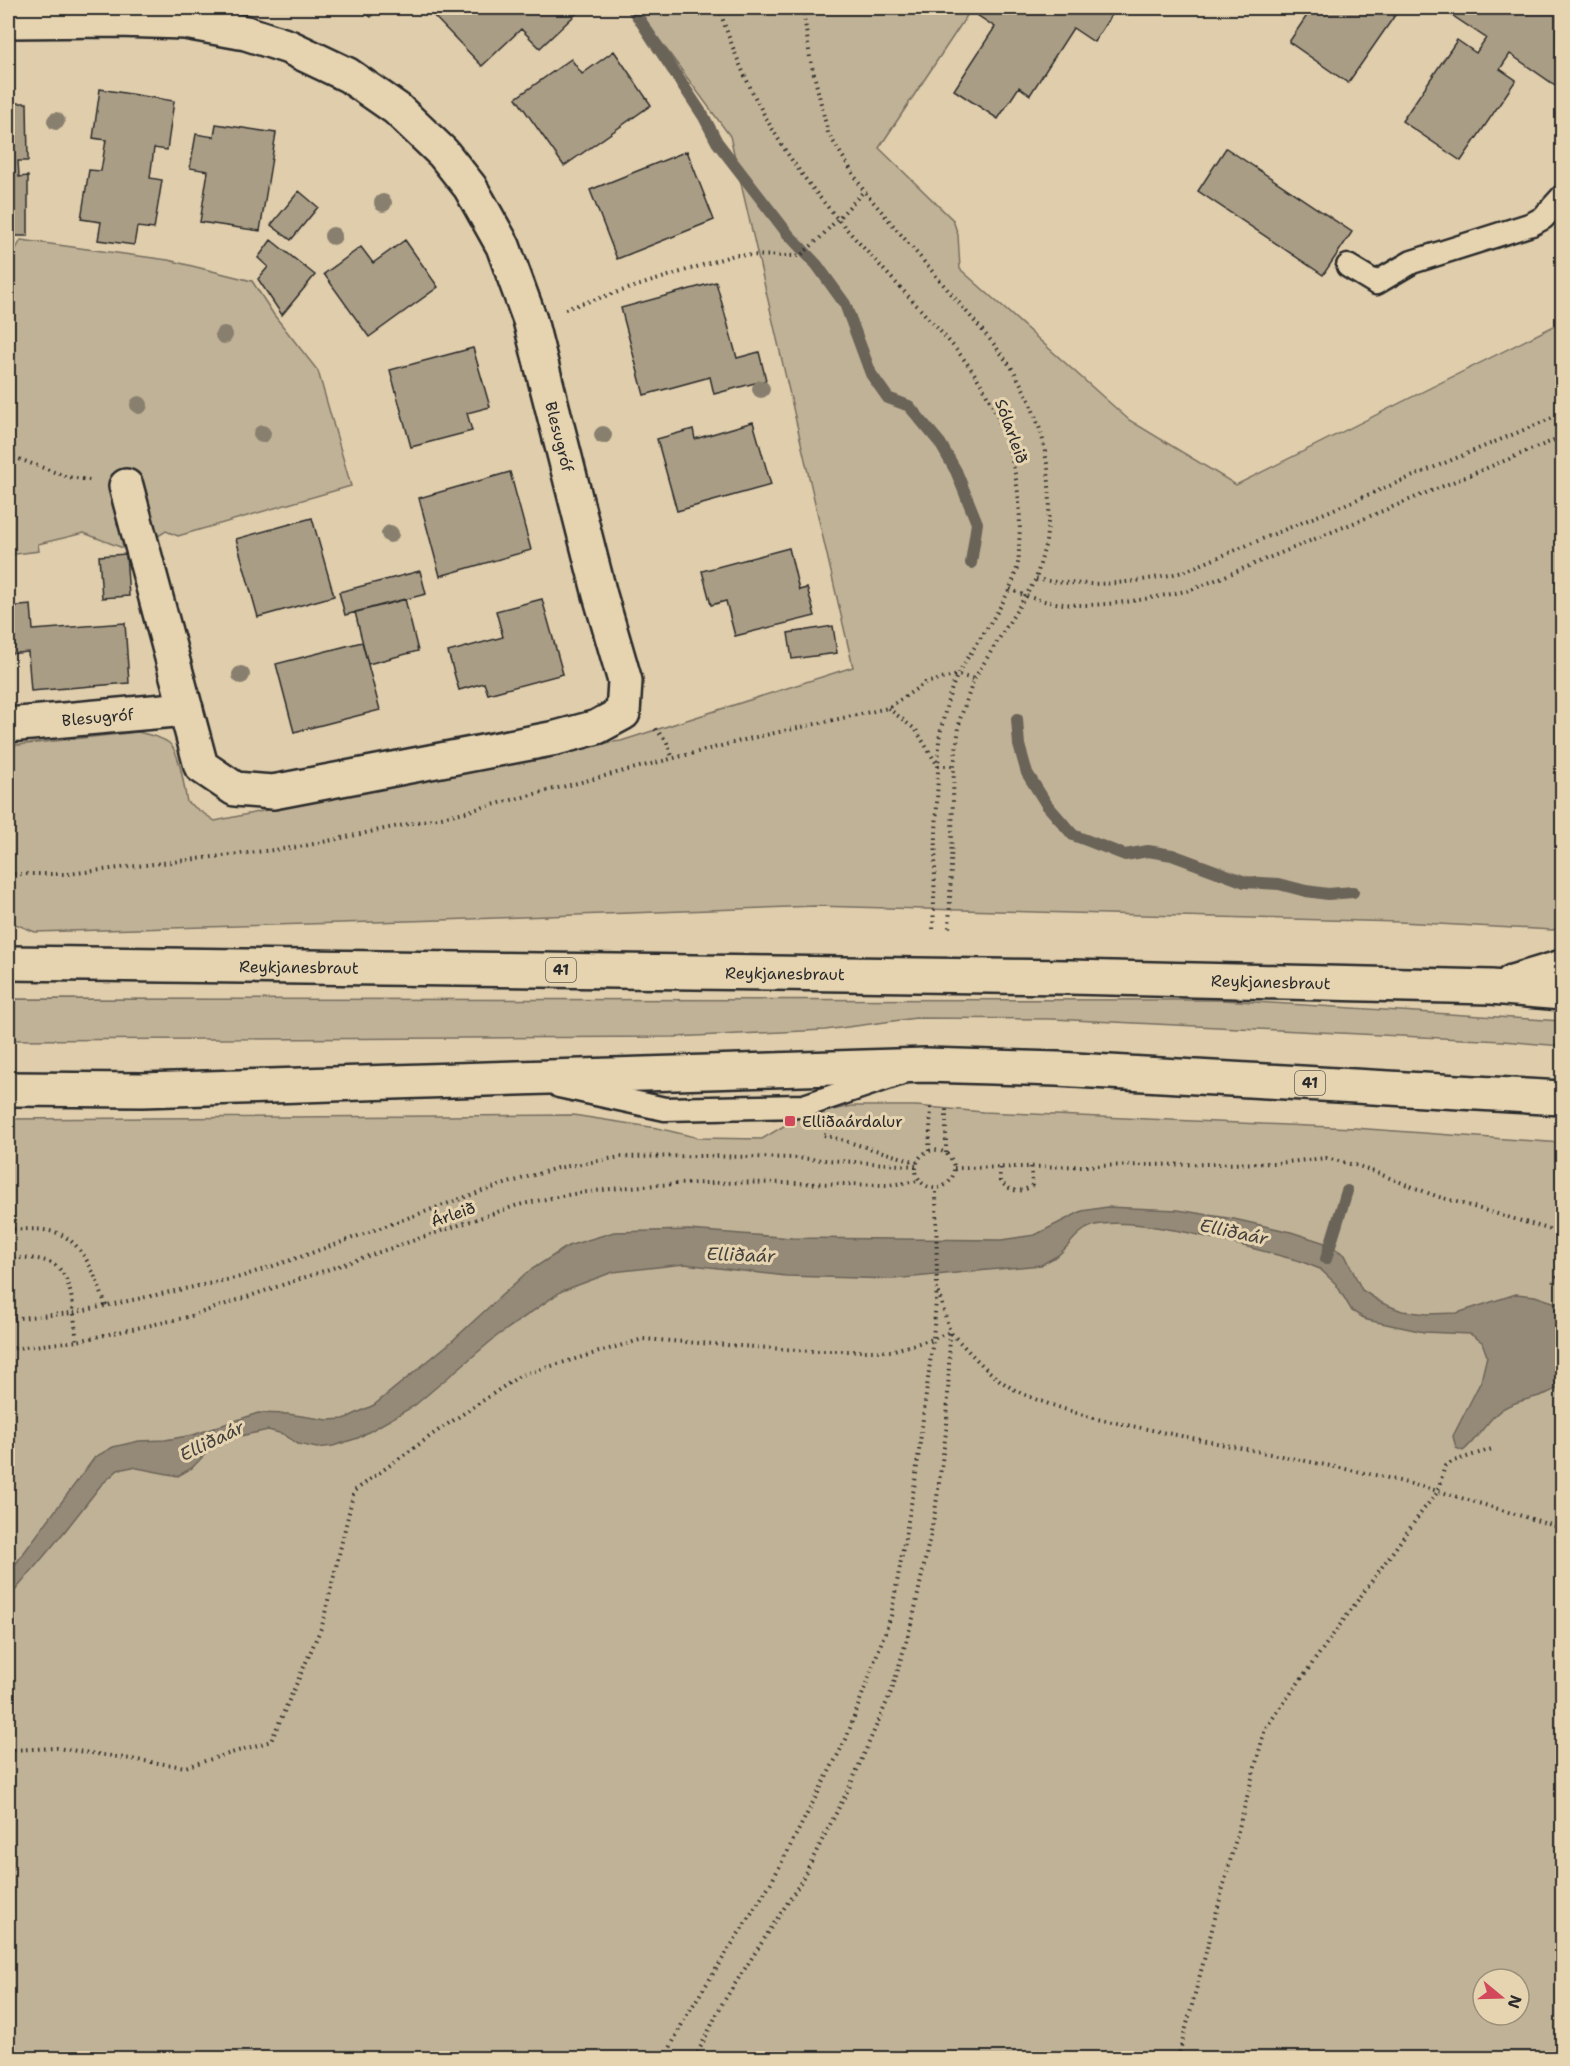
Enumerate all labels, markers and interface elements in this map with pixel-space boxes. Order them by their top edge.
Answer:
street label: Sólarleið [990,396,1033,466]
street label: Blesugróf [540,399,579,475]
street label: Blesugróf [61,704,136,731]
street label: Reykjanesbraut [239,956,359,979]
road number: 41 [546,958,576,982]
street label: Reykjanesbraut [725,962,845,985]
street label: Reykjanesbraut [1211,970,1331,994]
road number: 41 [1295,1071,1325,1095]
place label: Elliðaárdalur [802,1111,903,1132]
marker: Elliðaárdalur [783,1114,797,1128]
street label: Árleið [428,1197,478,1232]
water label: Elliðaár [1198,1213,1271,1251]
water label: Elliðaár [706,1242,776,1268]
water label: Elliðaár [176,1415,249,1467]
north arrow [1471,1967,1531,2027]
text: N [1503,1992,1527,2011]

